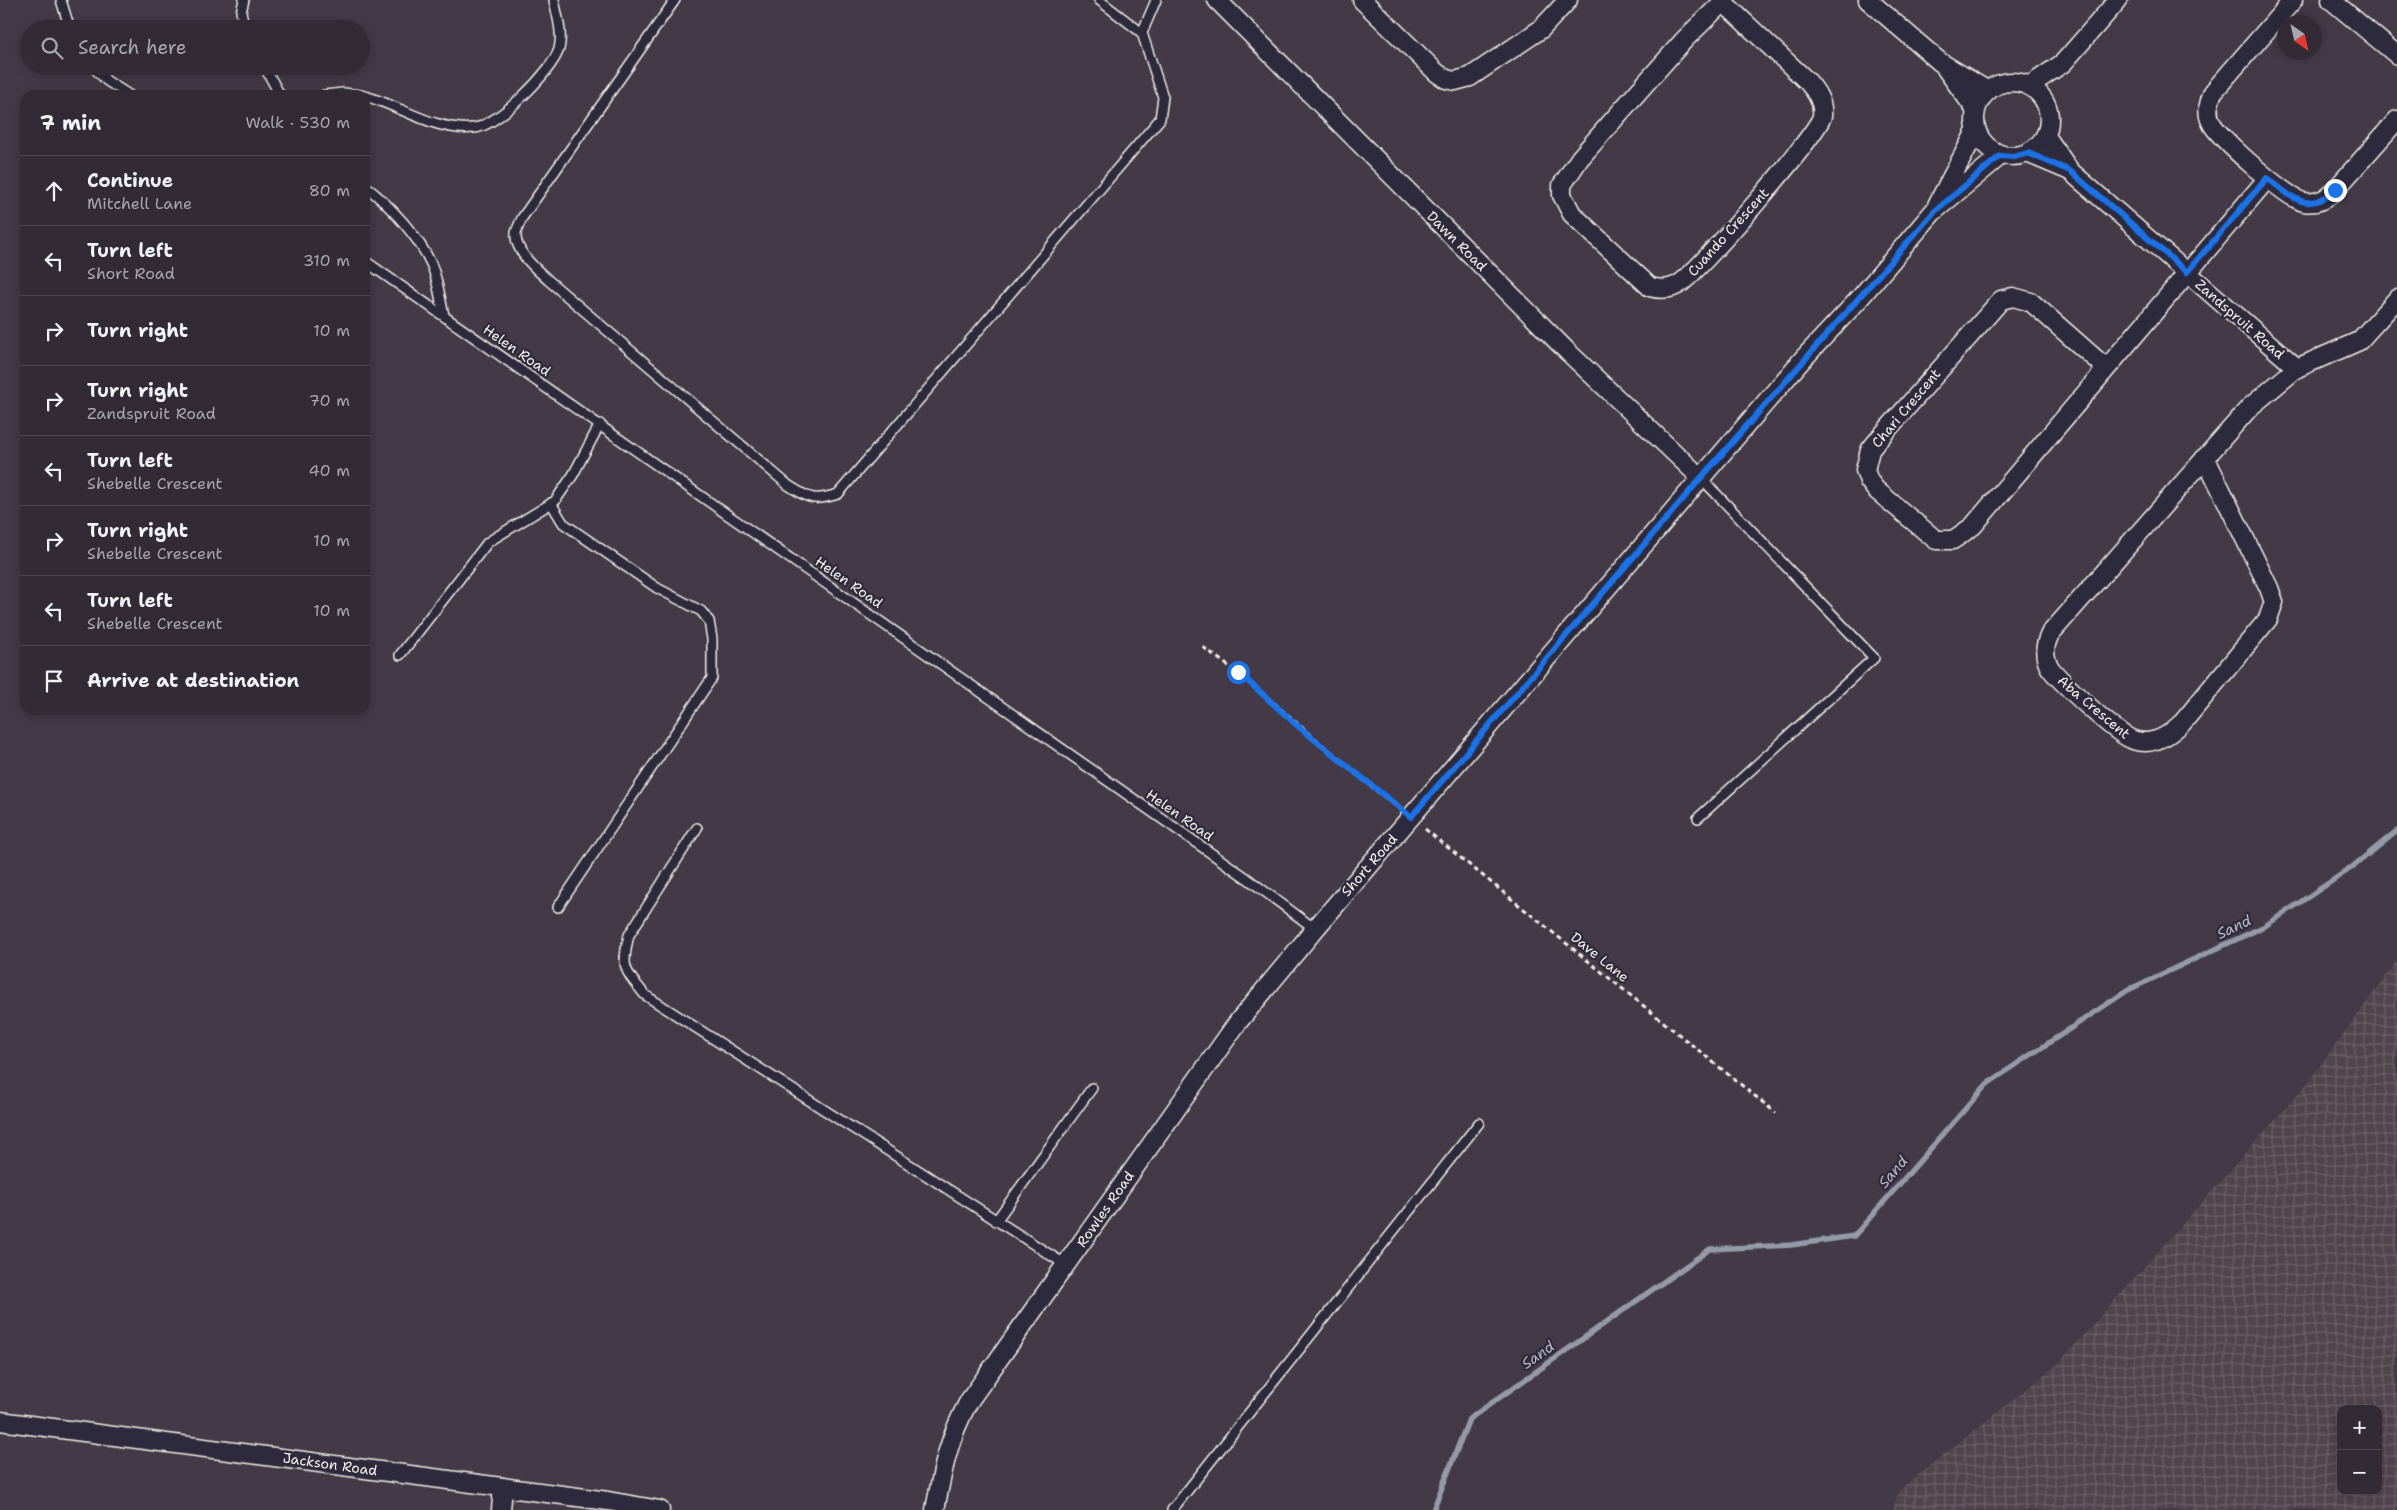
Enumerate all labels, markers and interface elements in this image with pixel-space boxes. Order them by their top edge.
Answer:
north arrow [2277,15,2322,60]
search box [20,20,370,75]
icon: search [38,34,66,62]
text: Search here [78,35,187,60]
text: 7 min [40,109,101,137]
text: Walk · 530 m [246,112,350,133]
text: Continue [87,168,173,193]
icon: ahead [40,177,68,205]
route end [2324,179,2347,202]
text: 80 m [309,180,350,201]
street label: Cuando Crescent [1684,184,1772,280]
text: Mitchell Lane [87,193,192,214]
street label: Dawn Road [1423,207,1491,275]
text: Turn left [87,238,173,263]
icon: left [40,247,68,275]
text: 310 m [303,250,350,271]
text: Short Road [87,263,175,284]
street label: Zandspruit Road [2192,275,2289,363]
icon: right [40,317,68,345]
text: Turn right [87,318,188,343]
text: 10 m [313,320,350,341]
street label: Helen Road [480,320,554,380]
street label: Chari Crescent [1868,365,1944,451]
text: Turn right [87,378,188,403]
icon: right [40,387,68,415]
text: 70 m [309,390,350,411]
text: Zandspruit Road [87,403,216,424]
text: Turn left [87,448,173,473]
icon: left [40,457,68,485]
text: 40 m [308,460,350,481]
text: Shebelle Crescent [87,473,223,494]
text: Turn right [87,518,188,543]
icon: right [40,527,68,555]
text: 10 m [313,530,350,551]
text: Shebelle Crescent [87,543,223,564]
street label: Helen Road [812,552,886,612]
text: Turn left [87,588,173,613]
icon: left [40,597,68,625]
text: 10 m [313,600,350,621]
text: Shebelle Crescent [87,613,223,634]
route start [1227,661,1250,684]
icon: arrive [40,667,68,695]
text: Arrive at destination [87,668,299,693]
street label: Aba Crescent [2054,671,2134,743]
street label: Helen Road [1143,785,1217,845]
street label: Short Road [1337,830,1401,900]
water label: Sand [2213,910,2255,944]
street label: Dave Lane [1567,928,1633,986]
water label: Sand [1874,1151,1913,1192]
street label: Rowles Road [1072,1167,1138,1250]
water label: Sand [1517,1336,1559,1374]
map controls [2337,1405,2382,1495]
button: + [2337,1405,2382,1450]
street label: Jackson Road [282,1448,379,1480]
button: − [2337,1450,2382,1495]

